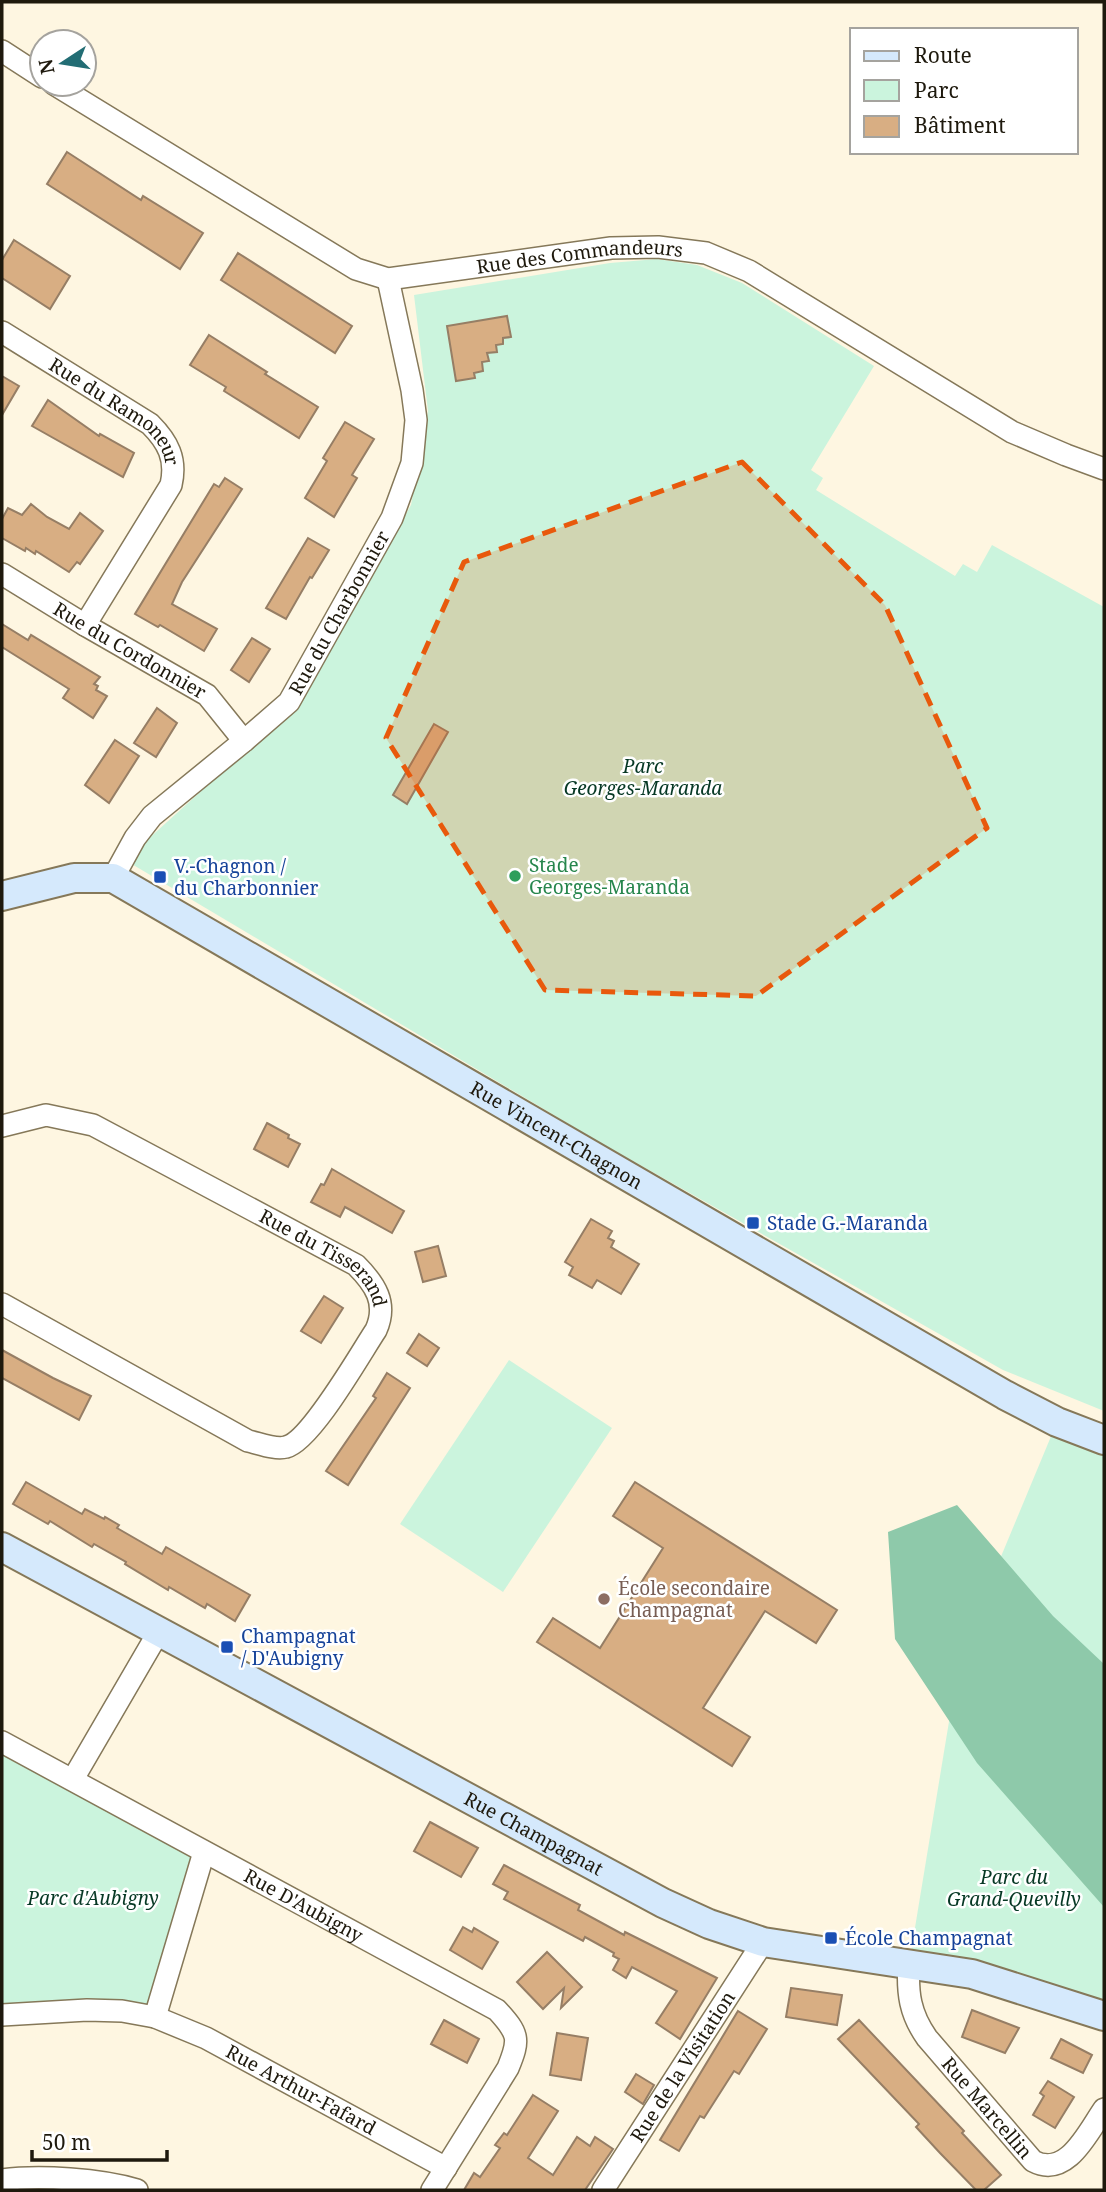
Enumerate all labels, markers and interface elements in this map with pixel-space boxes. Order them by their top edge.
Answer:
north arrow [28,28,98,98]
legend [850,28,1078,154]
text: Route [914,41,972,69]
text: N [32,56,61,77]
text: Parc [914,76,959,104]
text: Bâtiment [914,111,1006,139]
street label: Rue des Commandeurs [475,234,685,280]
street label: Rue du Ramoneur [44,352,186,467]
street label: Rue du Charbonnier [283,526,395,699]
street label: Rue du Cordonnier [49,596,211,705]
park label: Parc Georges-Maranda [564,753,722,801]
place label: Stade Georges-Maranda [529,852,690,900]
place label: V.-Chagnon / du Charbonnier [174,853,318,901]
marker: Stade Georges-Maranda [507,868,523,884]
marker: V.-Chagnon / du Charbonnier [152,869,168,885]
street label: Rue Vincent-Chagnon [466,1075,648,1195]
street label: Rue du Tisserand [255,1203,394,1310]
place label: Stade G.-Maranda [767,1210,928,1236]
marker: Stade G.-Maranda [745,1215,761,1231]
place label: École secondaire Champagnat [618,1575,770,1623]
marker: École secondaire Champagnat [596,1591,612,1607]
place label: Champagnat / D'Aubigny [241,1623,356,1671]
marker: Champagnat / D'Aubigny [219,1639,235,1655]
street label: Rue Champagnat [460,1785,608,1882]
street label: Rue D'Aubigny [239,1862,368,1948]
park label: Parc du Grand-Quevilly [947,1864,1081,1912]
park label: Parc d'Aubigny [26,1885,159,1911]
place label: École Champagnat [845,1925,1013,1951]
marker: École Champagnat [823,1930,839,1946]
street label: Rue de la Visitation [624,1986,741,2147]
street label: Rue Arthur-Fafard [221,2038,381,2141]
street label: Rue Marcellin [936,2051,1038,2164]
scale bar [32,2118,166,2162]
text: 50 m [42,2128,91,2156]

